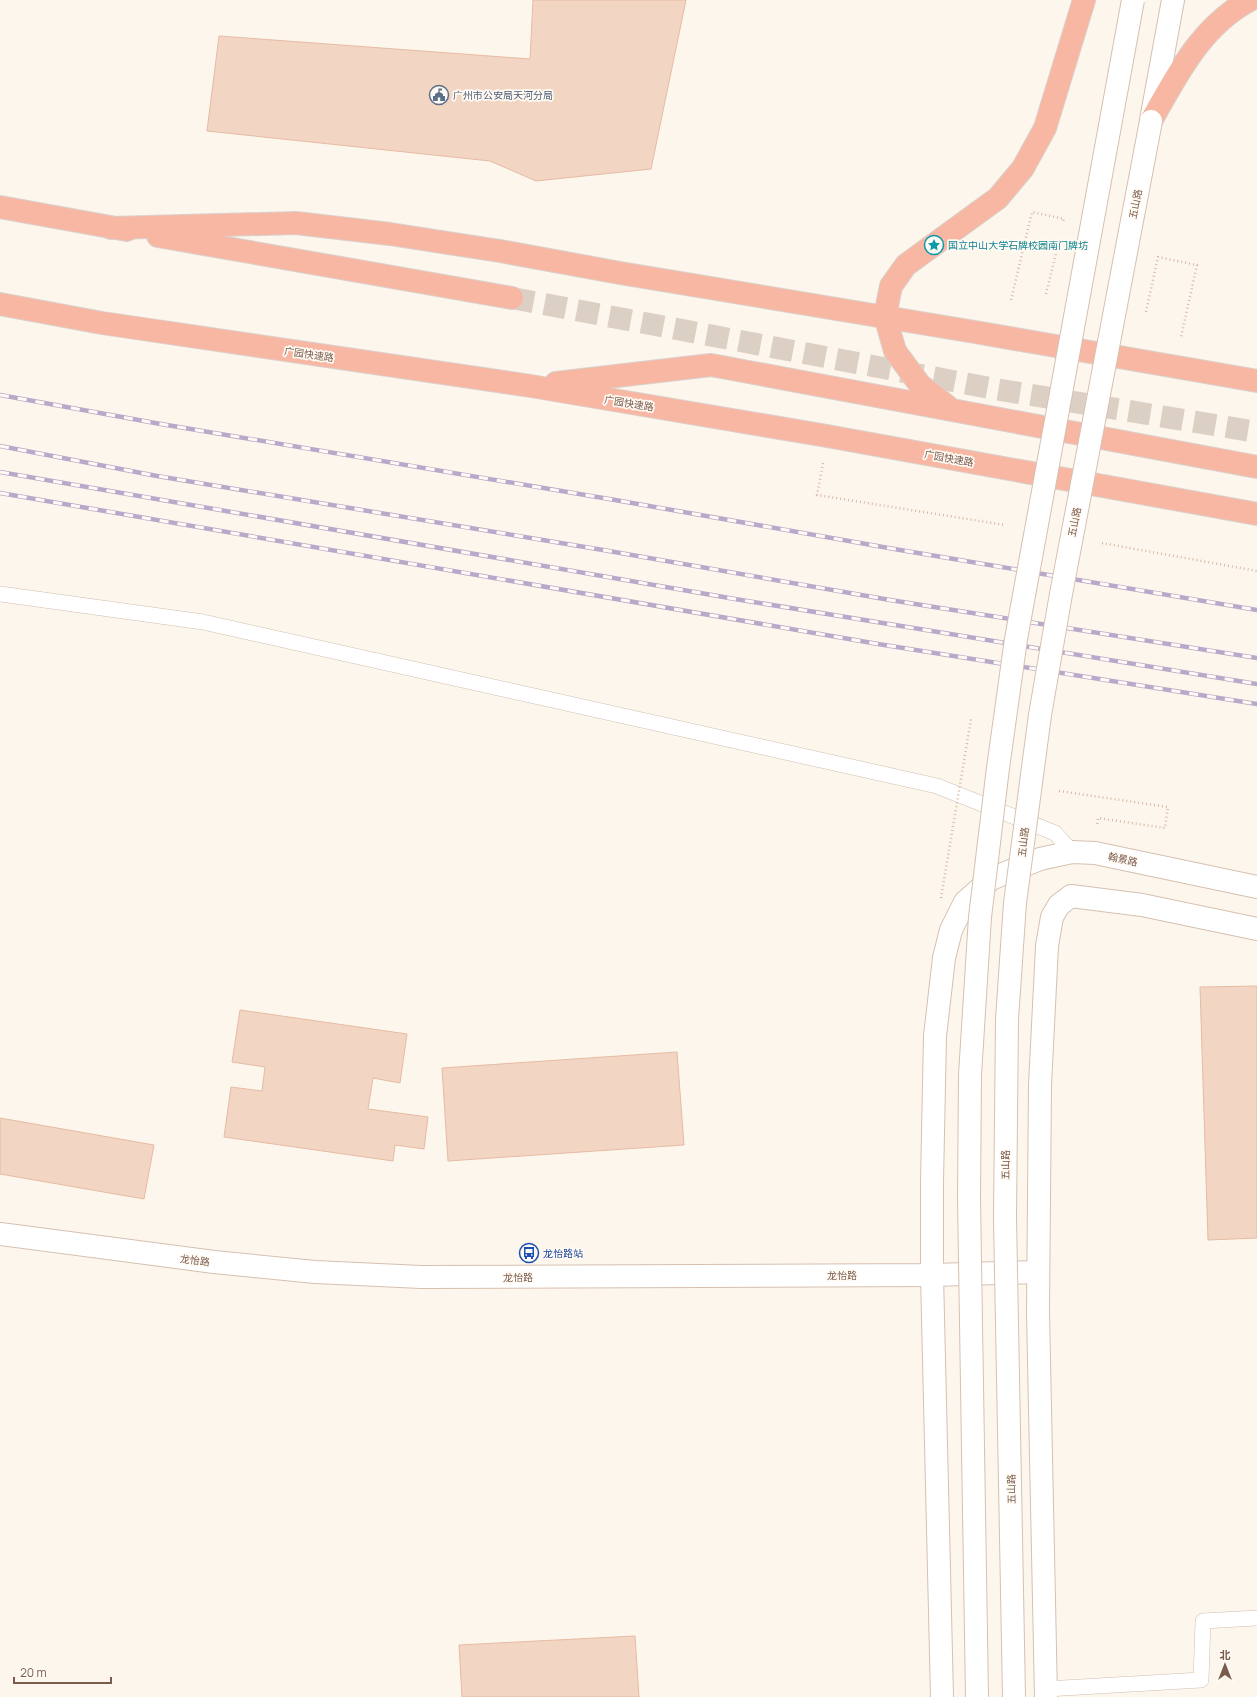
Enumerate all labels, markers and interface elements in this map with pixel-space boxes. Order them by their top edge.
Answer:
public building icon: 广州市公安局天河分局 [428,84,450,106]
place label: 广州市公安局天河分局 [453,88,553,102]
street label: 五山路 [1125,188,1145,220]
place icon: 国立中山大学石牌校园南门牌坊 [923,234,945,256]
place label: 国立中山大学石牌校园南门牌坊 [948,238,1088,252]
street label: 广园快速路 [283,344,335,364]
street label: 广园快速路 [603,392,655,414]
street label: 广园快速路 [923,447,975,469]
street label: 五山路 [1064,506,1084,538]
street label: 五山路 [1014,826,1032,858]
street label: 翰景路 [1107,849,1139,869]
street label: 五山路 [998,1150,1012,1180]
bus stop icon: 龙怡路站 [518,1242,540,1264]
place label: 龙怡路站 [543,1246,583,1260]
street label: 龙怡路 [179,1251,211,1269]
street label: 龙怡路 [827,1268,857,1282]
street label: 龙怡路 [503,1270,533,1284]
street label: 五山路 [1004,1474,1018,1504]
north arrow [1205,1645,1245,1685]
text: 北 [1220,1647,1231,1662]
scale bar [14,1659,111,1685]
text: 20 m [20,1664,47,1681]

